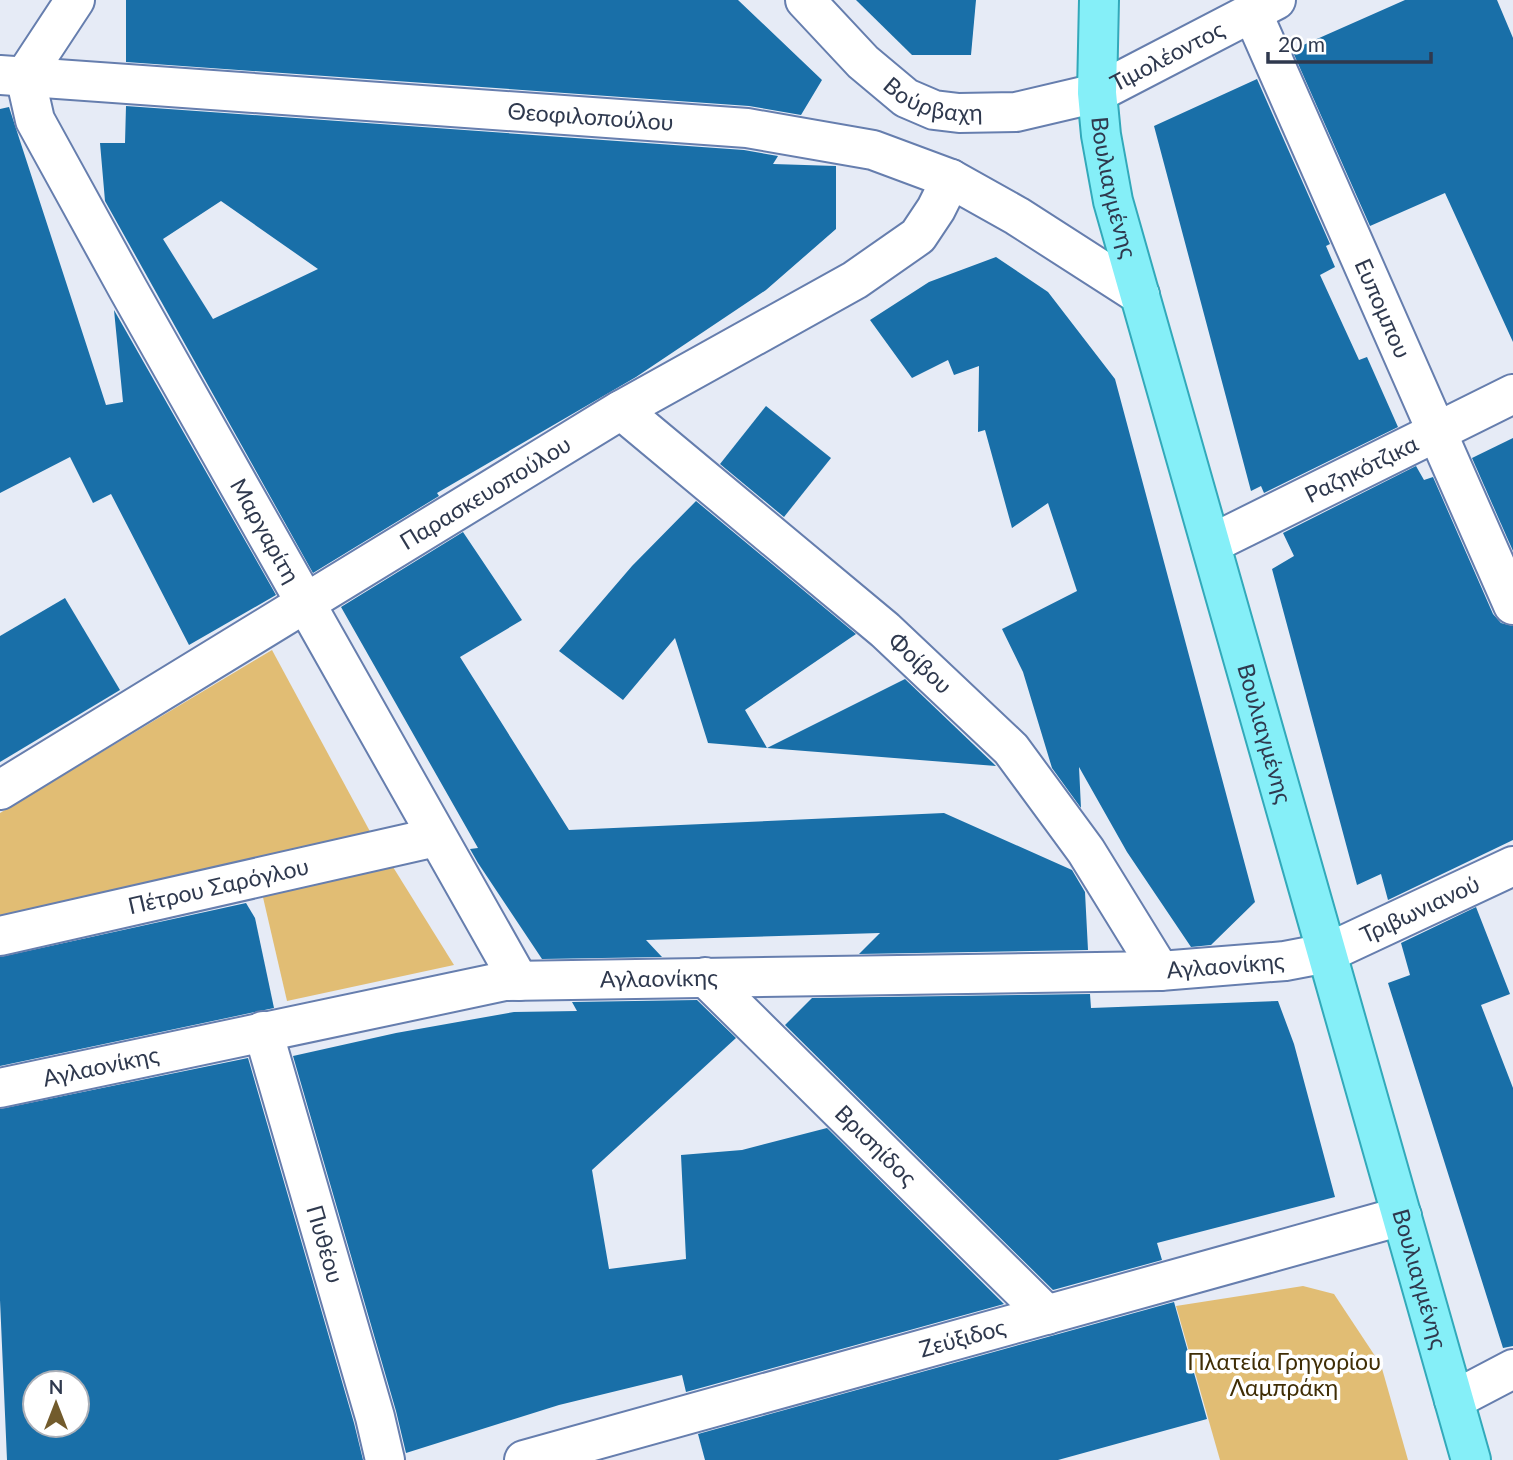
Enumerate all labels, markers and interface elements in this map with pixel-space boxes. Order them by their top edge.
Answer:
street label: Τιμολέοντος [1105,14,1229,97]
scale bar [1268,21,1431,65]
text: 20 m [1278,31,1325,56]
street label: Βούρβαχη [878,70,983,126]
street label: Θεοφιλοπούλου [507,96,675,136]
street label: Βουλιαγμένης [1086,115,1144,261]
street label: Ευπομπου [1349,254,1418,362]
street label: Ραζηκότζικα [1300,428,1423,508]
street label: Παρασκευοπούλου [394,429,575,555]
street label: Μαργαρίτη [225,473,306,588]
street label: Φοίβου [883,626,958,699]
street label: Βουλιαγμένης [1232,660,1299,807]
street label: Πέτρου Σαρόγλου [125,851,311,919]
street label: Τριβωνιανού [1355,869,1484,949]
street label: Αγλαονίκης [1166,946,1286,983]
street label: Αγλαονίκης [600,963,718,993]
street label: Αγλαονίκης [40,1040,161,1092]
street label: Βρισηίδος [830,1099,923,1191]
street label: Πυθέου [301,1202,350,1286]
street label: Βουλιαγμένης [1387,1206,1454,1352]
street label: Ζεύξιδος [916,1312,1009,1363]
park label: Πλατεία Γρηγορίου Λαμπράκη [1187,1347,1381,1401]
north arrow [21,1369,91,1439]
text: N [49,1375,63,1398]

